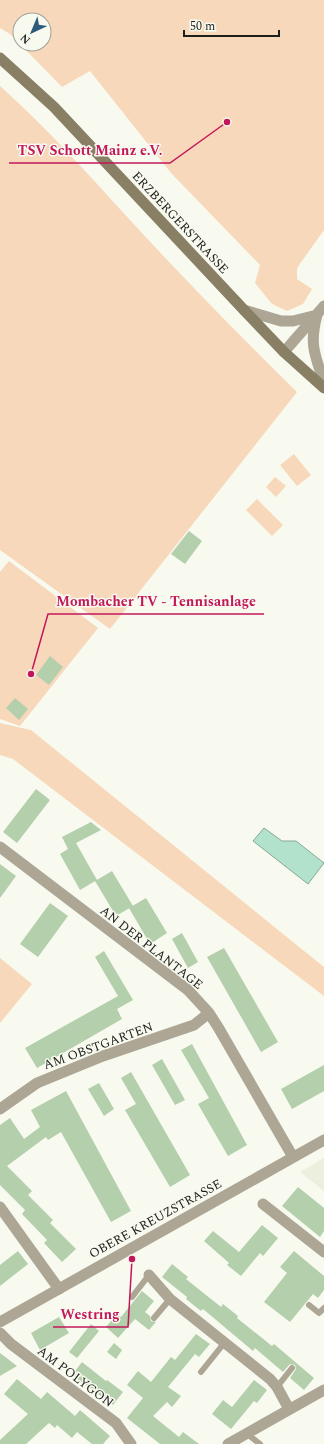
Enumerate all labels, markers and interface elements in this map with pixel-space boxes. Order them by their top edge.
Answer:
north arrow [12,12,52,52]
scale bar [184,12,279,38]
text: 50 m [190,17,215,36]
text: N [16,30,35,48]
callout: TSV Schott Mainz e.V. [9,137,170,163]
text: TSV Schott Mainz e.V. [18,140,162,161]
street label: ERZBERGERSTRASSE [127,167,233,279]
callout: Mombacher TV - Tennisanlage [48,588,264,614]
text: Mombacher TV - Tennisanlage [56,591,256,612]
street label: AN DER PLANTAGE [95,901,207,995]
street label: AM OBSTGARTEN [41,1017,156,1075]
street label: OBERE KREUZSTRASSE [85,1174,226,1264]
callout: Westring [53,1301,128,1327]
text: Westring [60,1304,120,1325]
street label: AM POLYGON [33,1341,118,1412]

